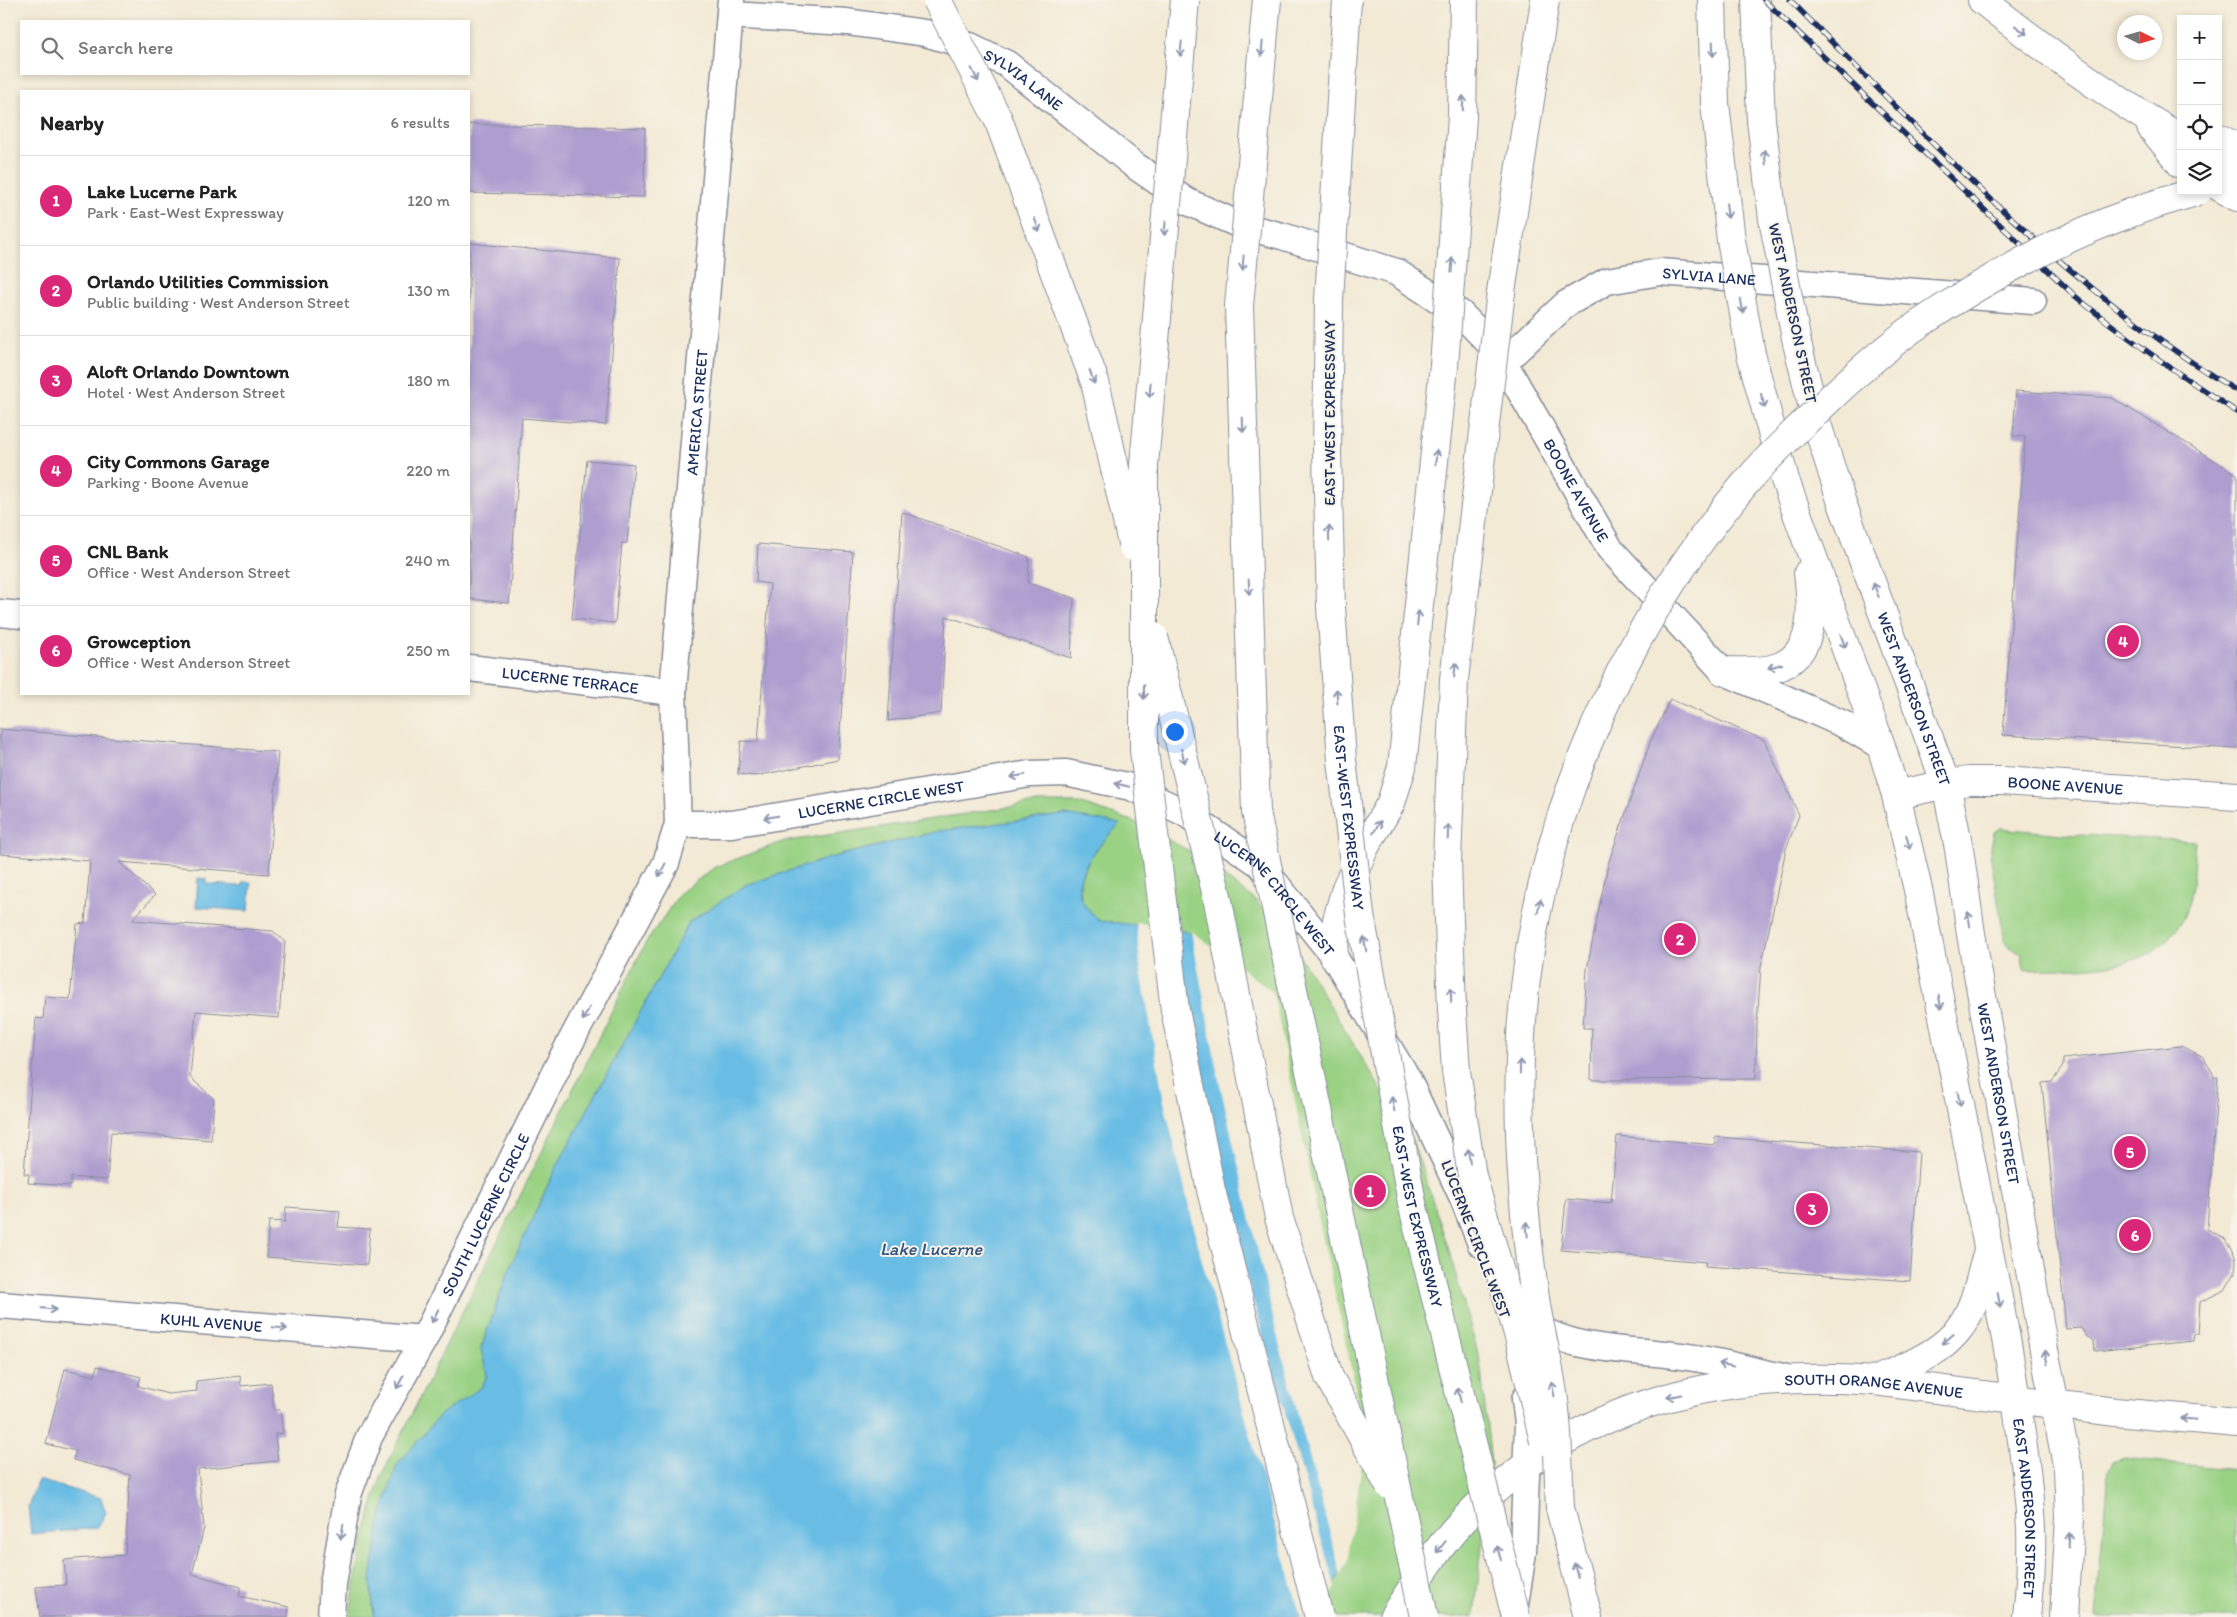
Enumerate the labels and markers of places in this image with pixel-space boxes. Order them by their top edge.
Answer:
pin: 4 [2107,622,2139,660]
pin: 2 [1664,920,1696,958]
pin: 5 [2114,1133,2146,1171]
pin: 1 [1354,1172,1386,1210]
pin: 3 [1796,1190,1828,1228]
pin: 6 [2119,1216,2151,1254]

